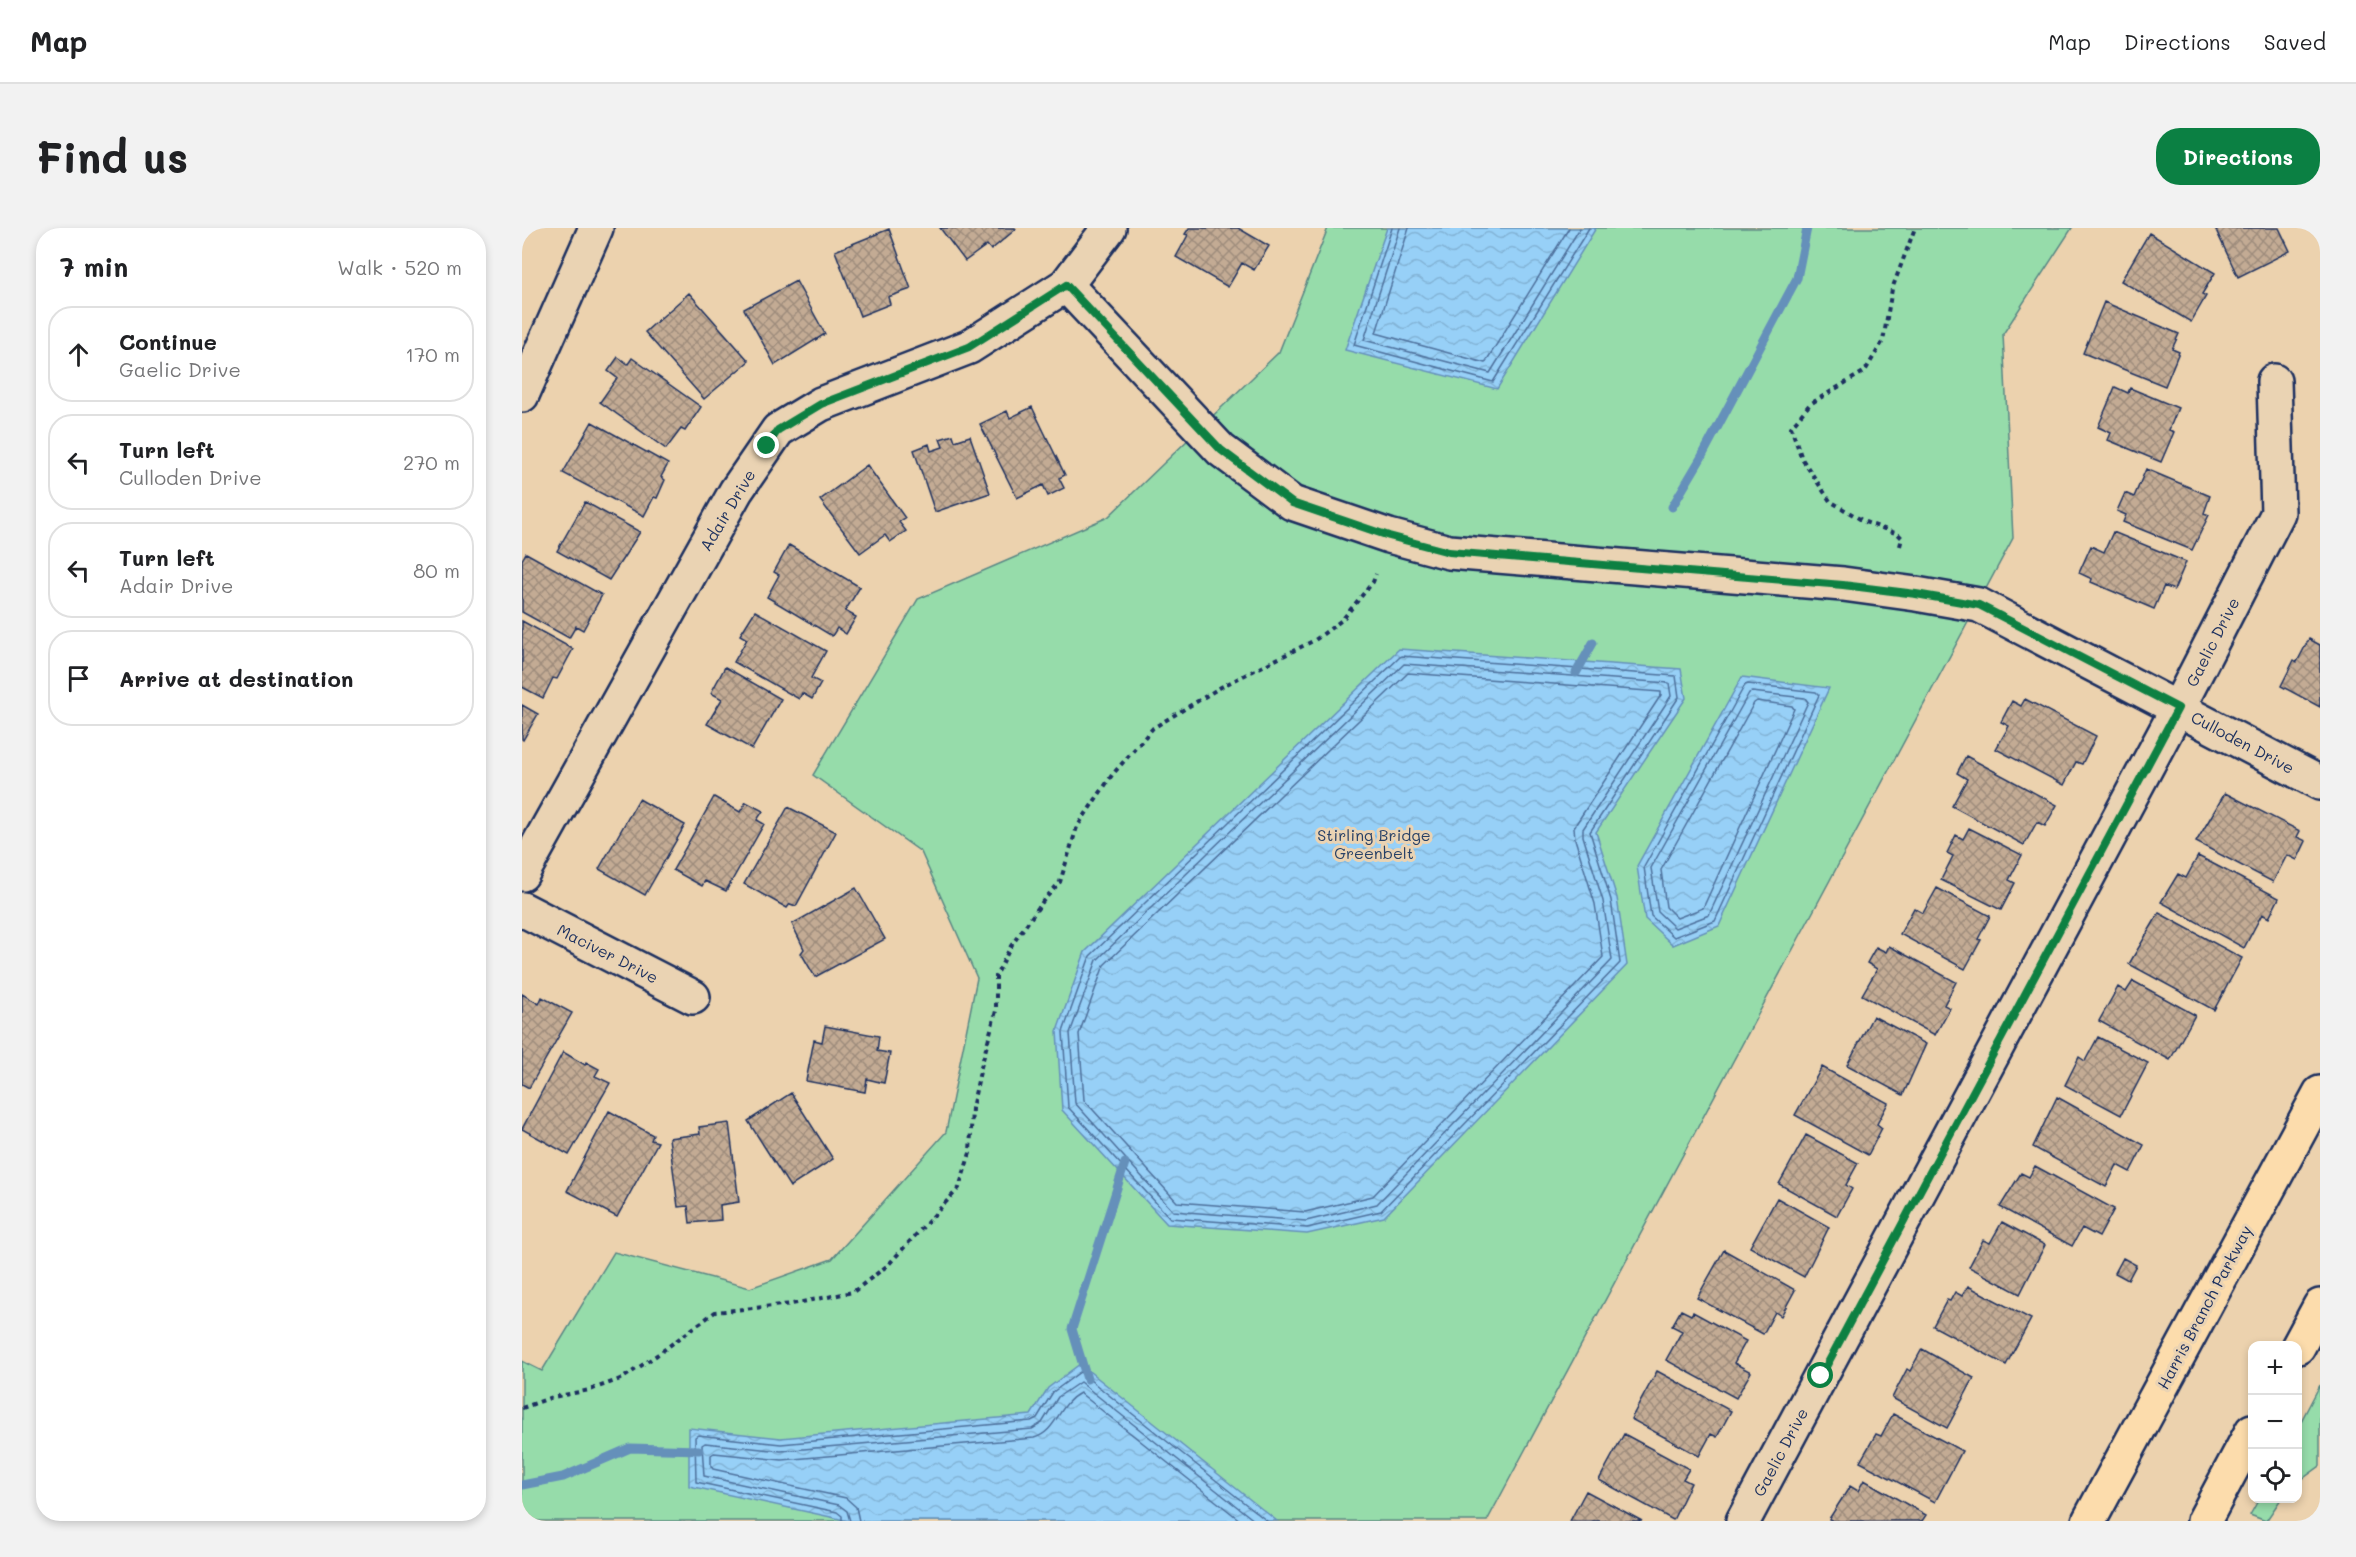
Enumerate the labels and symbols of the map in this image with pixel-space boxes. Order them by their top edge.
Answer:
route end [753,432,779,458]
street label: Adair Drive [694,465,760,555]
street label: Gaelic Drive [2181,594,2243,690]
street label: Culloden Drive [2188,706,2298,778]
park label: Stirling Bridge Greenbelt [1317,824,1431,863]
street label: Maciver Drive [554,918,662,988]
street label: Harris Branch Parkway [2152,1221,2256,1393]
route start [1807,1362,1833,1388]
street label: Gaelic Drive [1748,1404,1812,1500]

